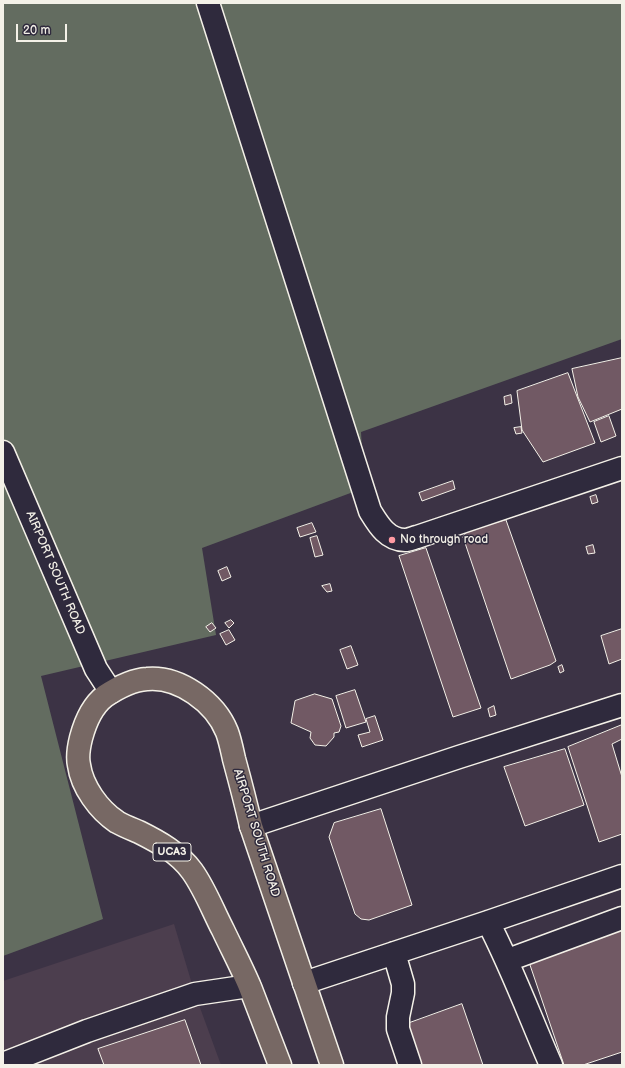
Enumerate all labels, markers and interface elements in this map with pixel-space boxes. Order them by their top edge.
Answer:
scale bar [18,16,69,42]
text: 20 m [23,23,50,38]
street label: AIRPORT SOUTH ROAD [22,509,88,637]
place label: No through road [400,533,488,547]
marker: No through road [387,535,397,545]
street label: AIRPORT SOUTH ROAD [230,767,282,899]
road number: UCA3 [153,843,191,861]

